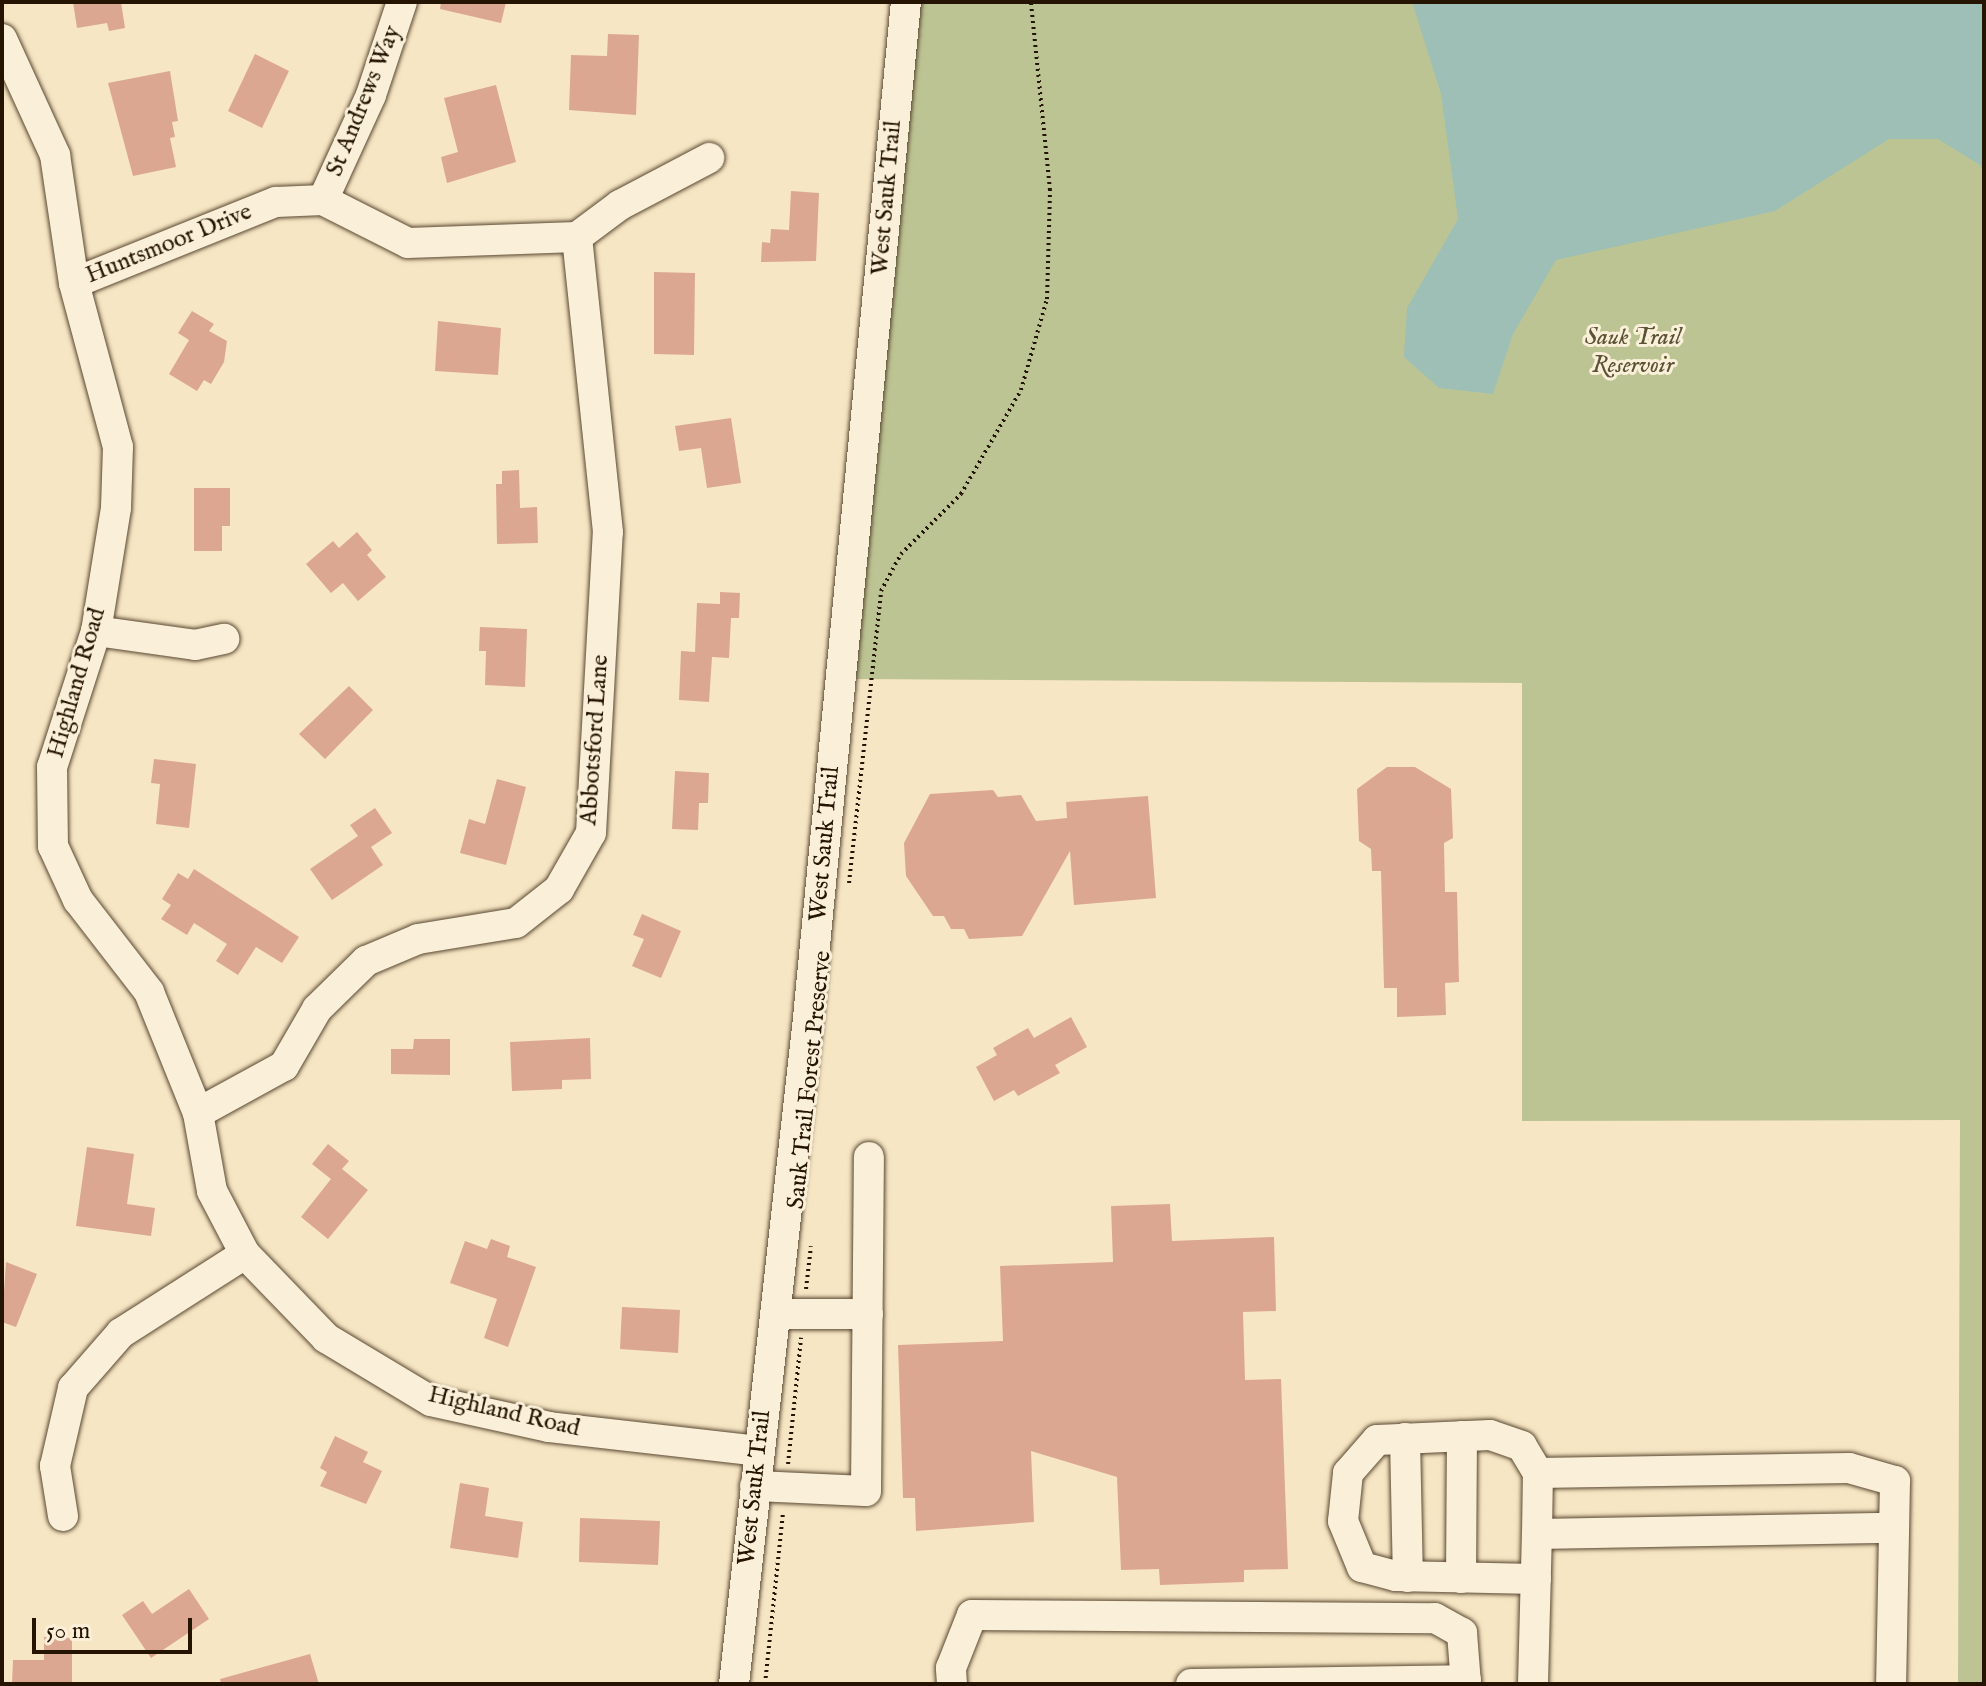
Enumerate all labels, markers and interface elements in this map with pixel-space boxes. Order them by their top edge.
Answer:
street label: St Andrews Way [321,21,407,181]
street label: West Sauk Trail [866,119,908,277]
street label: Huntsmoor Drive [82,198,256,290]
park label: Sauk Trail Reservoir [1585,324,1681,380]
street label: Highland Road [42,605,112,761]
street label: Abbotsford Lane [575,654,615,826]
street label: West Sauk Trail [804,765,846,923]
street label: Sauk Trail Forest Preserve [782,949,838,1211]
street label: Highland Road [425,1381,583,1443]
street label: West Sauk Trail [733,1409,777,1567]
scale bar [36,1602,196,1652]
text: 50 m [46,1616,90,1647]

